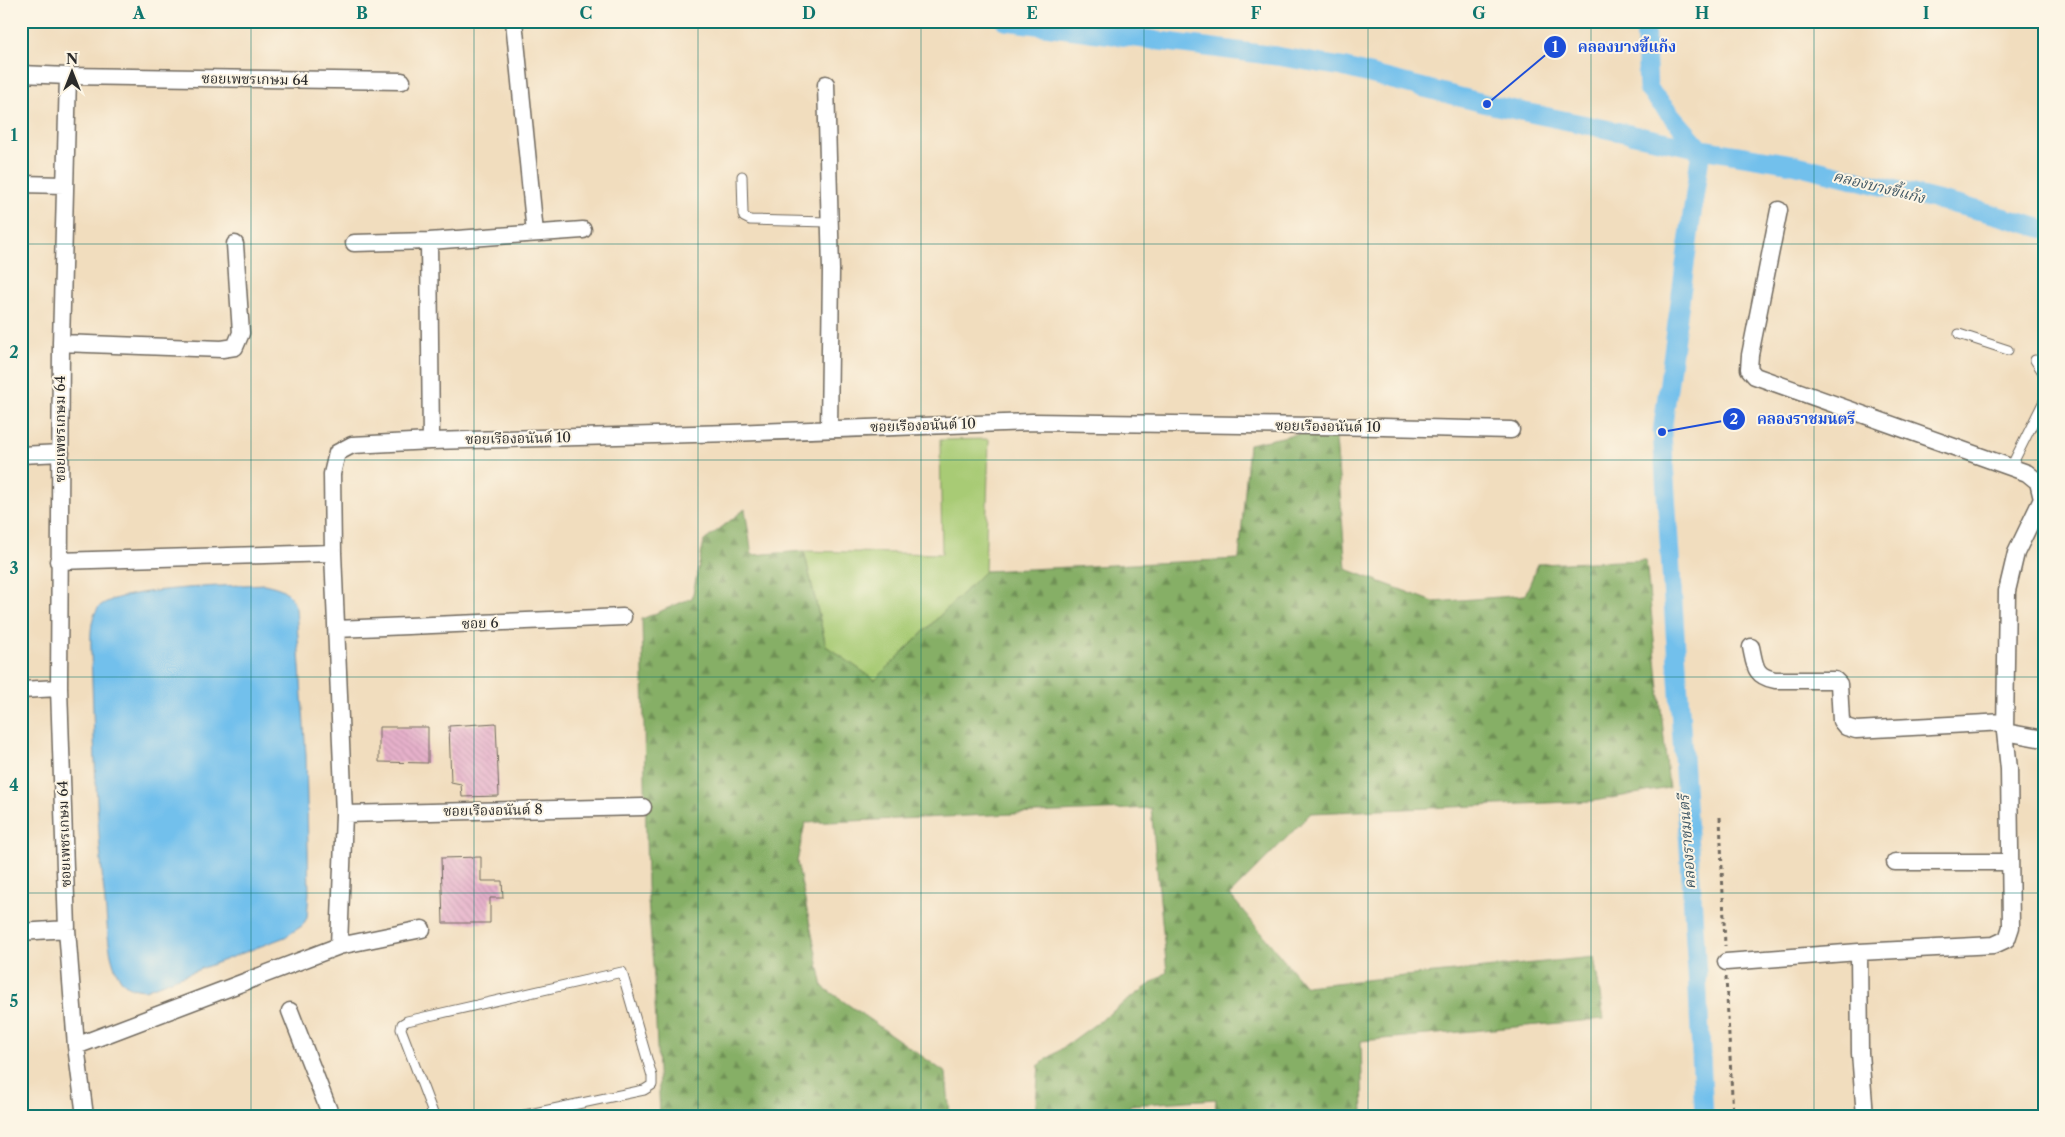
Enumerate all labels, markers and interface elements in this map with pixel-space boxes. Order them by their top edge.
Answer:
text: A [132,3,146,23]
text: B [356,3,368,23]
text: C [580,3,592,23]
text: D [802,3,816,23]
text: E [1026,3,1038,23]
text: F [1251,3,1262,23]
text: G [1472,3,1486,23]
text: H [1695,3,1709,23]
text: I [1923,3,1930,23]
callout: คลองบางขี้แก้ง [1543,32,1686,62]
text: คลองบางขี้แก้ง [1578,36,1676,56]
text: 1 [1552,37,1559,56]
north arrow [48,48,98,98]
text: N [66,50,78,68]
street label: ซอยเพชรเกษม 64 [201,69,309,89]
text: 1 [10,125,18,145]
water label: คลองบางขี้แก้ง [1831,165,1928,207]
text: 2 [9,342,19,362]
street label: ซอยเพชรเกษม 64 [51,375,69,483]
callout: คลองราชมนตรี [1722,404,1865,434]
text: 2 [1730,409,1739,428]
text: คลองราชมนตรี [1757,409,1855,428]
street label: ซอยเรืองอนันต์ 10 [870,414,976,436]
street label: ซอยเรืองอนันต์ 10 [1275,416,1381,436]
street label: ซอยเรืองอนันต์ 10 [465,428,571,448]
text: 3 [9,558,19,578]
street label: ซอย 6 [461,613,499,633]
text: 4 [9,775,19,795]
street label: ซอยเพชรเกษม 64 [53,780,75,888]
water label: คลองราชมนตรี [1674,791,1699,890]
street label: ซอยเรืองอนันต์ 8 [443,800,543,820]
text: 5 [10,991,19,1011]

